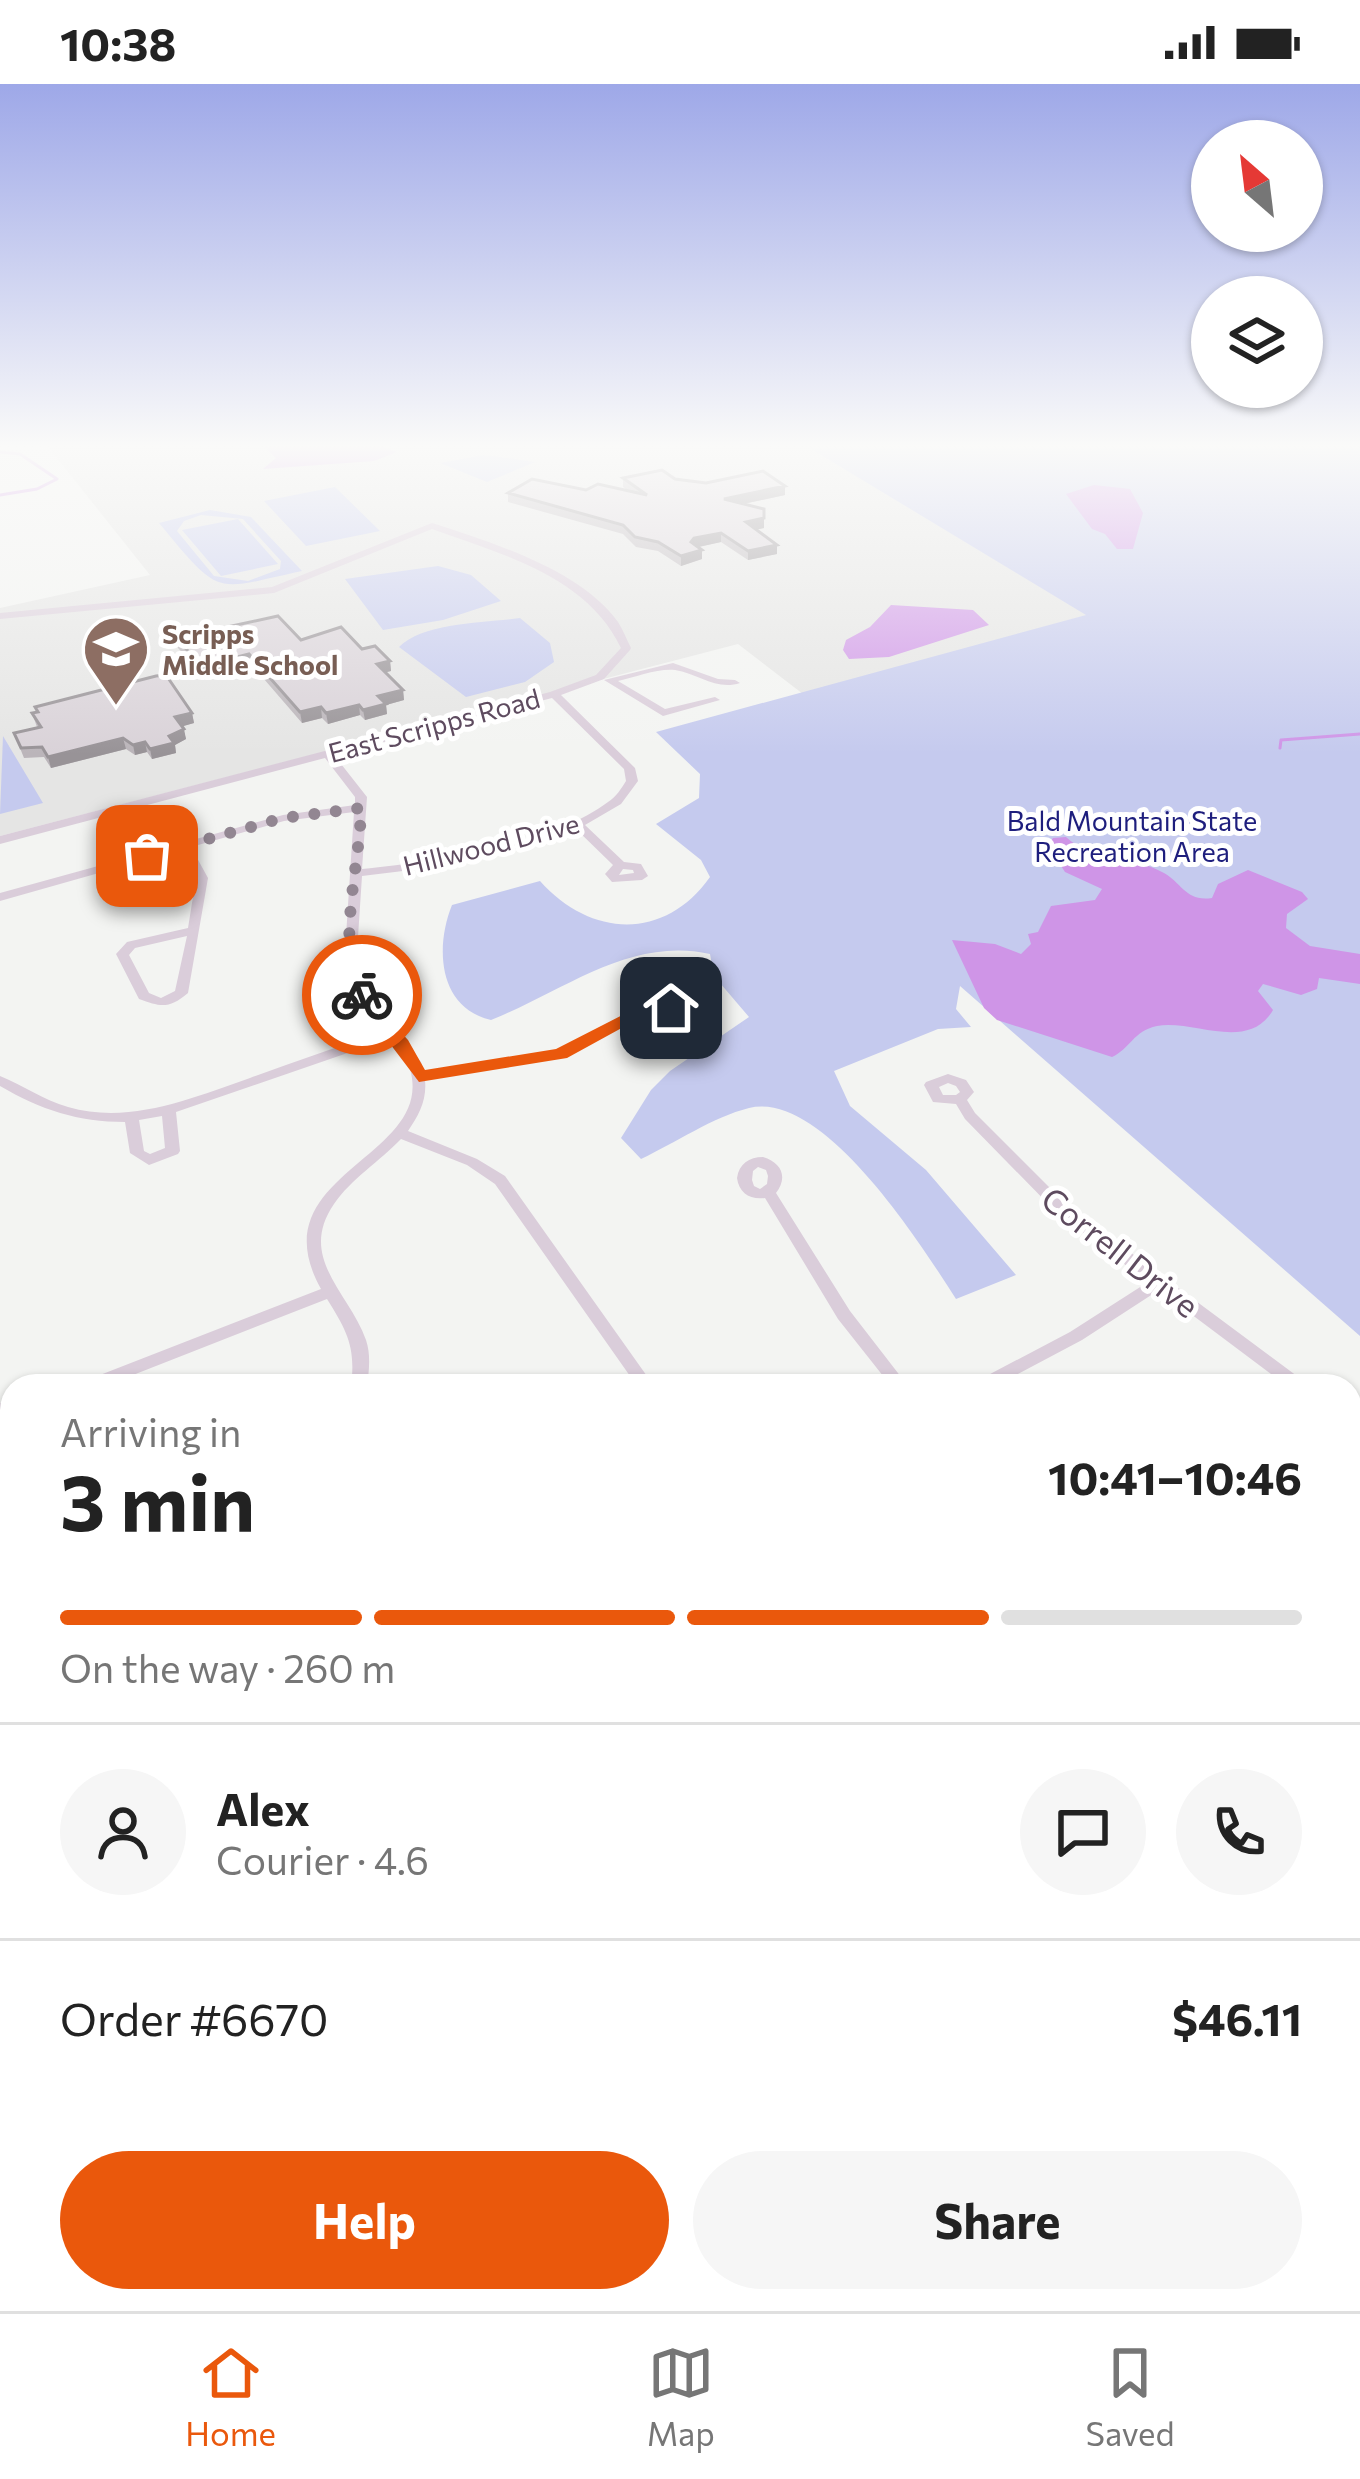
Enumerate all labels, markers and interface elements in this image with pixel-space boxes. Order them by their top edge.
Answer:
text: 10:38 [60,15,176,70]
north arrow [1191,120,1323,252]
map controls [1191,120,1323,408]
button: layers [1191,276,1323,408]
school or university icon: Scripps Middle School [81,614,151,708]
place label: Scripps Middle School [162,617,338,681]
street label: East Scripps Road [325,681,543,769]
park label: Bald Mountain State Recreation Area [1007,804,1257,868]
pin [96,805,198,907]
street label: Hillwood Drive [400,806,582,882]
icon: bag [114,823,180,889]
courier [302,935,422,1055]
pin [620,957,722,1059]
icon: bike [329,962,395,1028]
icon: home [638,975,704,1041]
street label: Correll Drive [1034,1177,1208,1325]
text: Arriving in [60,1407,241,1455]
text: 10:41–10:46 [1048,1449,1302,1504]
text: 3 min [60,1452,255,1547]
text: On the way · 260 m [60,1643,395,1691]
button: person [60,1769,186,1895]
button: chat [1020,1769,1146,1895]
button: phone [1176,1769,1302,1895]
text: Alex [216,1780,310,1835]
text: Courier · 4.6 [216,1835,429,1883]
text: Order #6670 [60,1990,328,2045]
text: $46.11 [1172,1990,1302,2045]
button: Help [60,2151,669,2289]
button: Share [693,2151,1302,2289]
tab: Home [185,2340,276,2453]
tab: Map [647,2340,715,2453]
tab: Saved [1086,2340,1175,2453]

